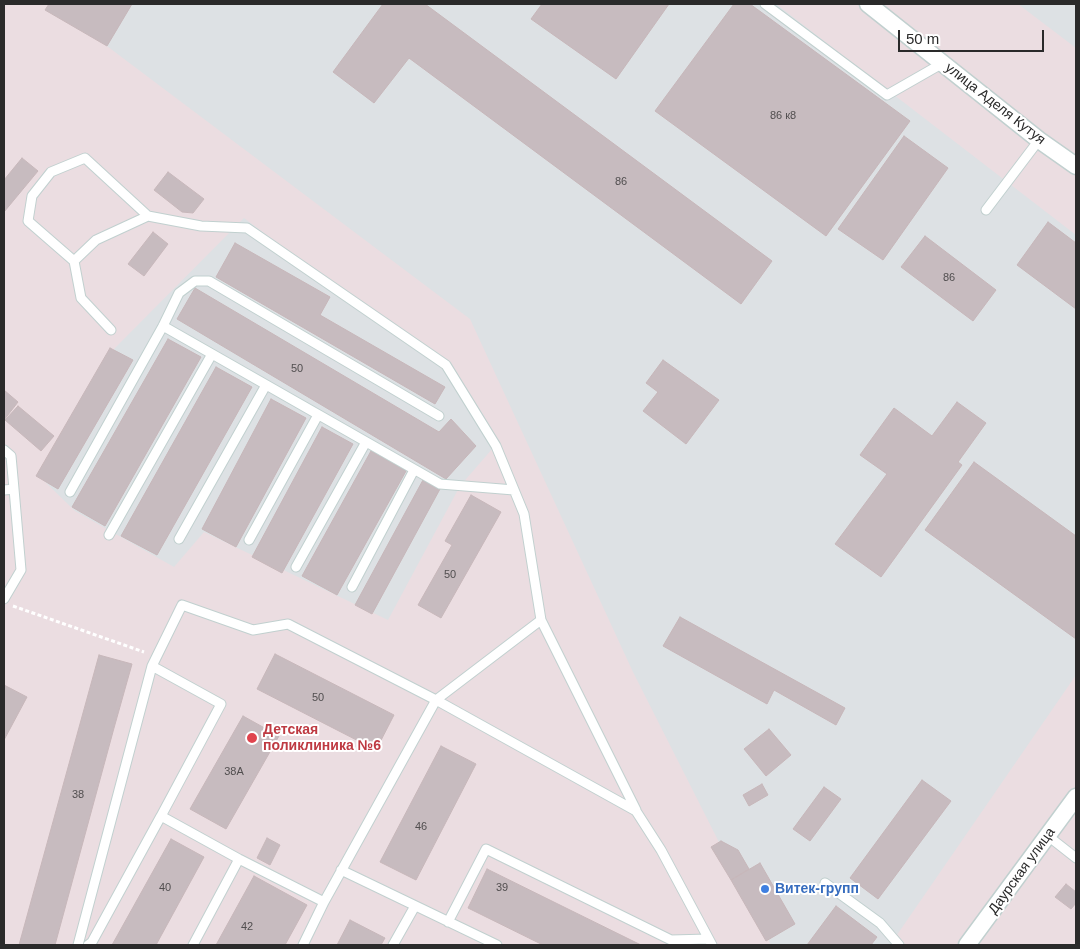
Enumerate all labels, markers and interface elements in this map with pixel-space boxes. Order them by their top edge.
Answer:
scale bar [900,20,1046,52]
text: 50 m [906,30,939,47]
street label: улица Аделя Кутуя [941,60,1049,148]
house number: 86 к8 [770,109,796,123]
house number: 86 [615,175,627,189]
house number: 86 [943,271,955,285]
house number: 50 [291,362,303,376]
house number: 50 [444,568,456,582]
house number: 50 [312,691,324,705]
place label: Детская поликлиника №6 [263,722,381,754]
marker: Детская поликлиника №6 [245,731,259,745]
house number: 38А [224,765,244,779]
house number: 38 [72,788,84,802]
house number: 46 [415,820,427,834]
street label: Даурская улица [985,824,1059,918]
house number: 40 [159,881,171,895]
house number: 39 [496,881,508,895]
place label: Витек-групп [775,881,859,897]
marker: Витек-групп [759,883,771,895]
house number: 42 [241,920,253,934]

